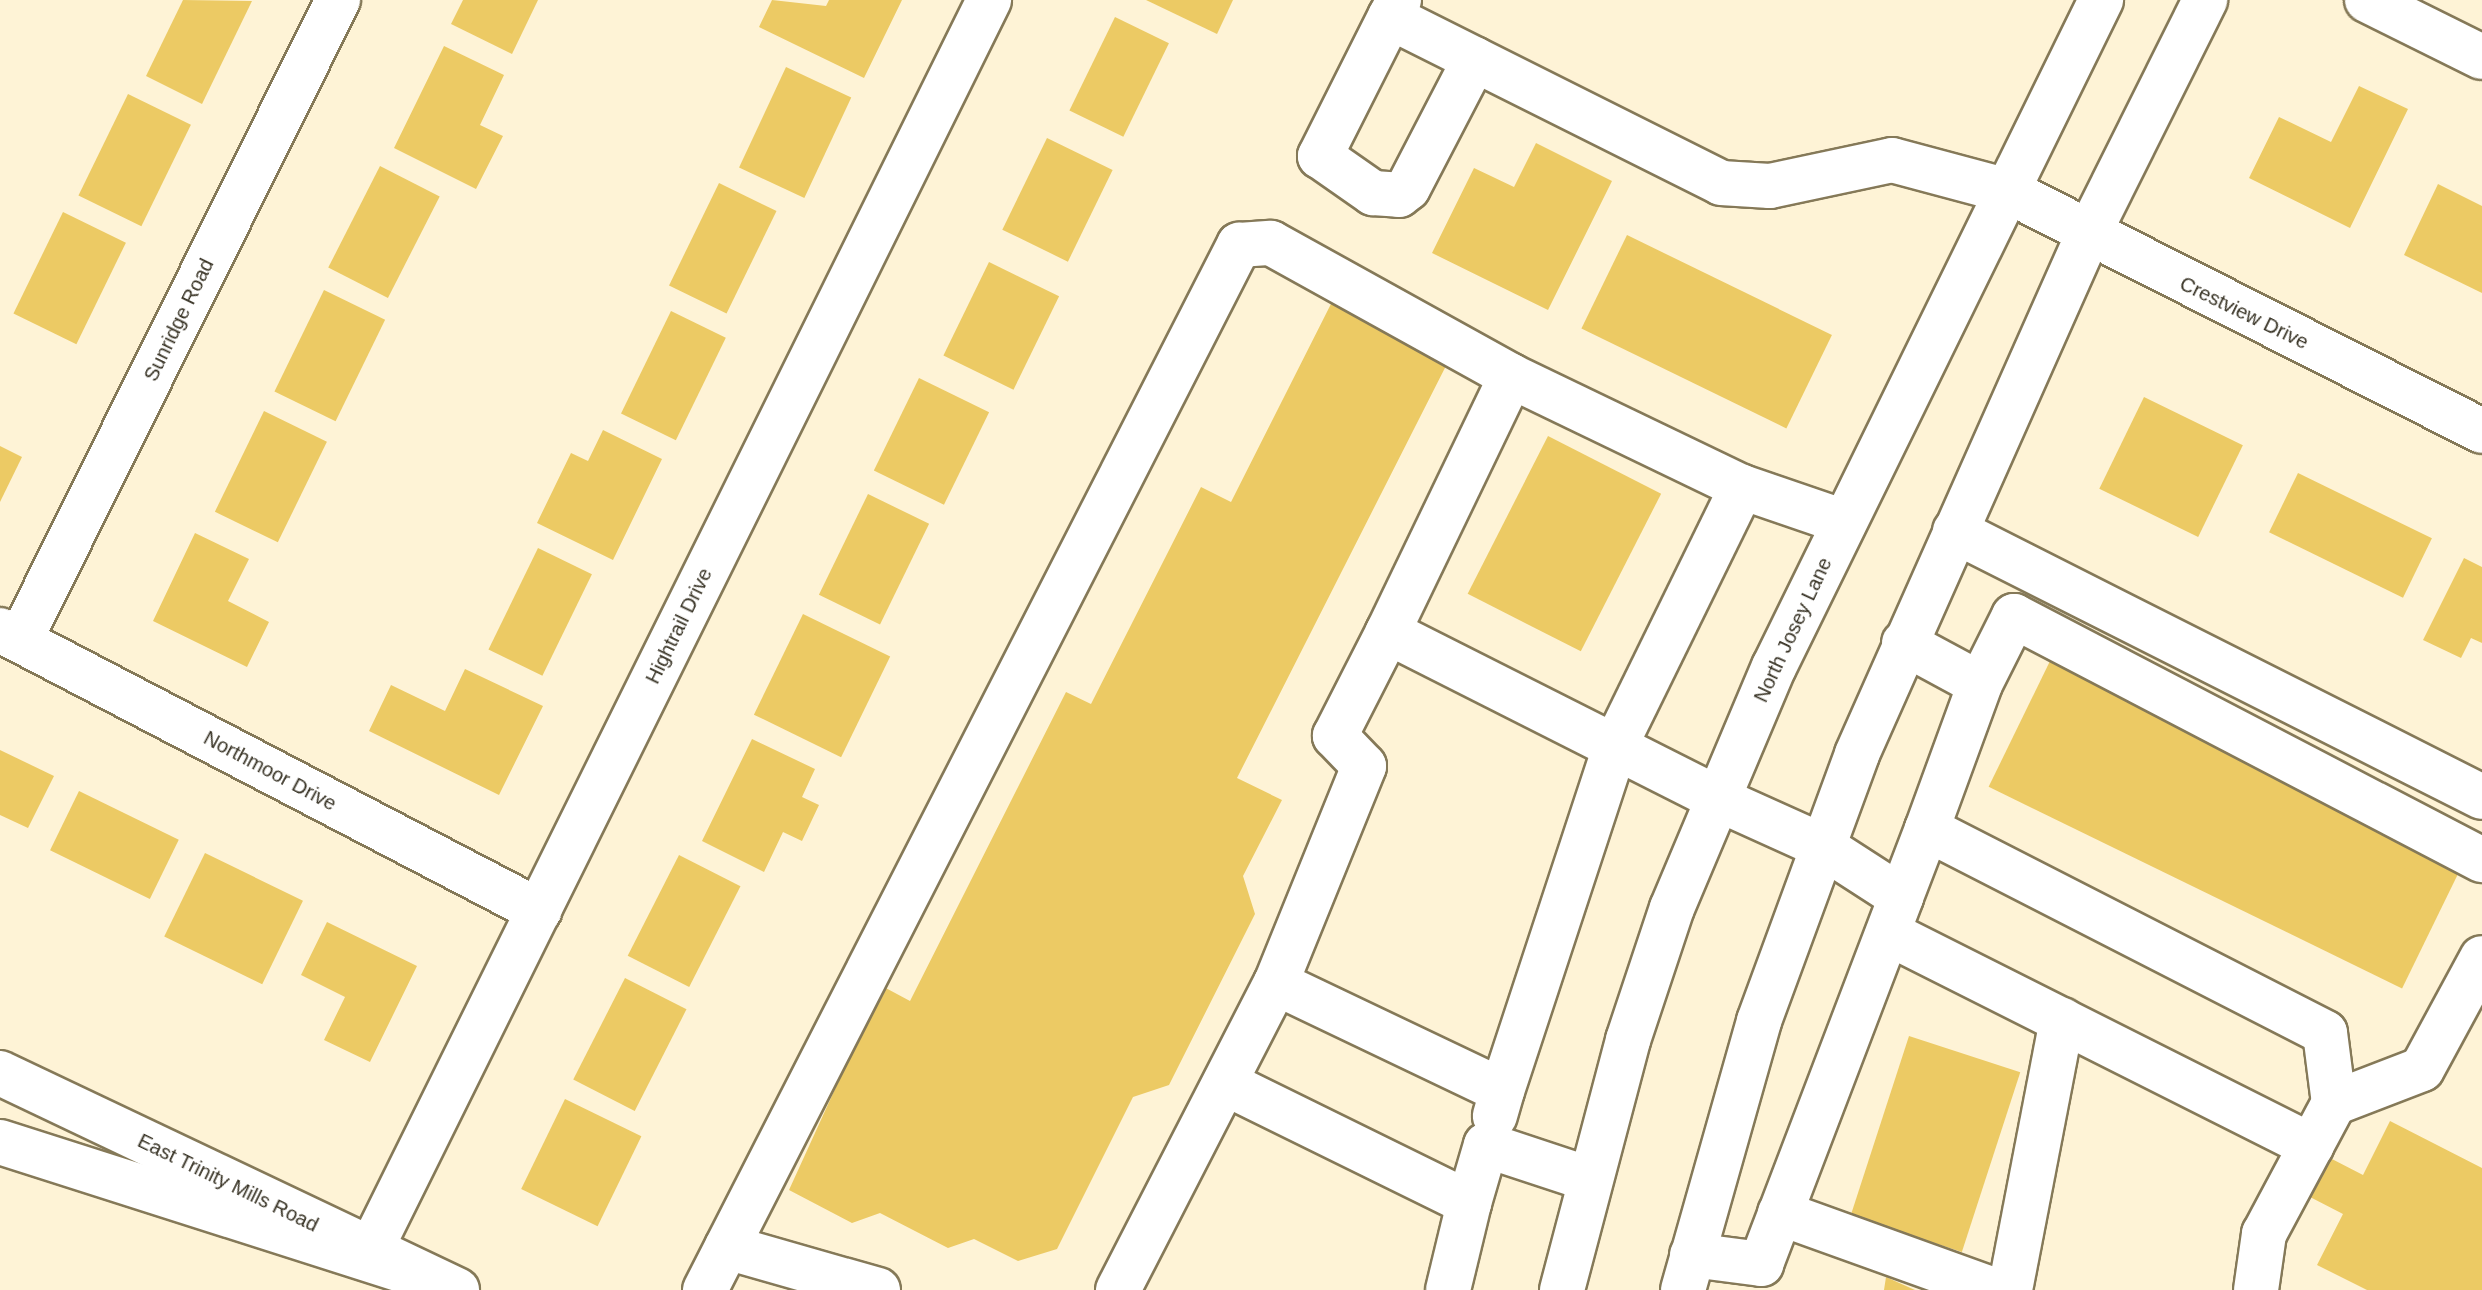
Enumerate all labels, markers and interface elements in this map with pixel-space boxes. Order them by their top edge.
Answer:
street label: Sunridge Road [139,255,219,385]
street label: Crestview Drive [2176,272,2312,354]
street label: North Josey Lane [1749,554,1837,706]
street label: Hightrail Drive [641,564,717,688]
street label: Northmoor Drive [200,726,340,816]
street label: East Trinity Mills Road [134,1129,322,1237]

